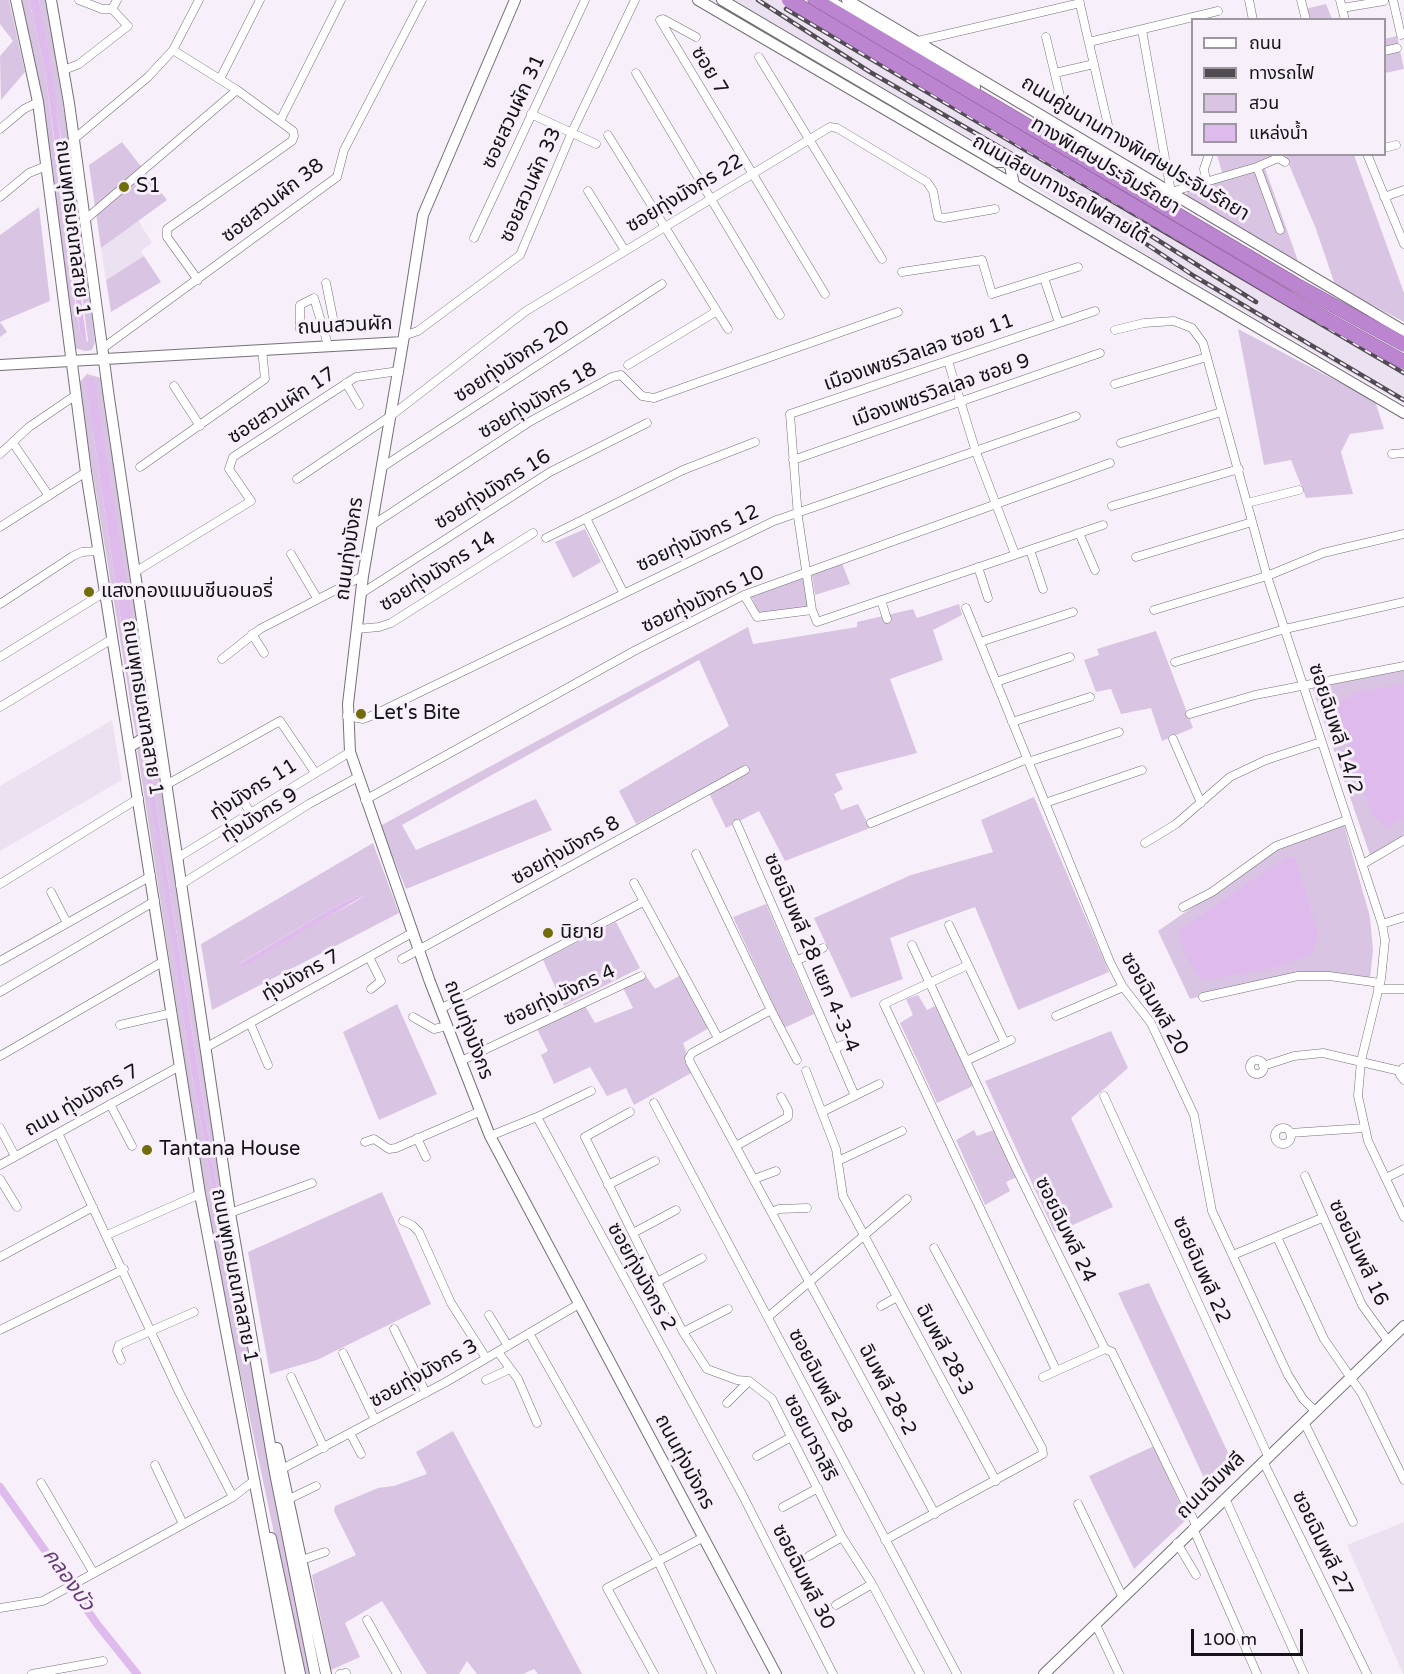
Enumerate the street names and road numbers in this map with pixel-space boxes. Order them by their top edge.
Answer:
street label: ซอย 7 [685,42,733,100]
street label: ซอยสวนผัก 31 [477,51,551,173]
street label: ถนนคู่ขนานทางพิเศษประจิมรัถยา [1017,71,1253,227]
street label: ทางพิเศษประจิมรัถยา [1026,112,1184,220]
street label: ซอยสวนผัก 33 [495,124,567,246]
street label: ถนนเลียบทางรถไฟสายใต้ [968,130,1152,250]
street label: ถนนพุทธมณฑลสาย 1 [49,139,95,317]
street label: ซอยทุ่งมังกร 22 [622,150,748,238]
street label: ซอยสวนผัก 38 [217,154,329,248]
street label: เมืองเพชรวิลเลจ ซอย 11 [821,309,1017,397]
street label: ถนนสวนผัก [297,312,393,340]
street label: ซอยทุ่งมังกร 20 [450,316,574,408]
street label: เมืองเพชรวิลเลจ ซอย 9 [849,349,1033,433]
street label: ซอยทุ่งมังกร 18 [475,357,601,445]
street label: ซอยสวนผัก 17 [224,362,340,450]
street label: ซอยทุ่งมังกร 16 [430,445,556,535]
street label: ถนนทุ่งมังกร [331,496,369,602]
street label: ซอยทุ่งมังกร 12 [633,500,763,578]
street label: ซอยทุ่งมังกร 14 [375,527,501,617]
street label: ซอยทุ่งมังกร 10 [638,561,768,639]
street label: ถนนพุทธมณฑลสาย 1 [116,619,168,797]
street label: ซอยฉิมพลี 14/2 [1303,661,1367,797]
street label: ทุ่งมังกร 11 [206,754,302,826]
street label: ทุ่งมังกร 9 [217,783,303,849]
street label: ซอยทุ่งมังกร 8 [508,811,624,891]
street label: ซอยฉิมพลี 28 แยก 4-3-4 [758,850,864,1056]
street label: ทุ่งมังกร 7 [258,945,344,1007]
street label: ซอยฉิมพลี 20 [1115,948,1193,1060]
street label: ซอยทุ่งมังกร 4 [501,960,619,1032]
street label: ถนนทุ่งมังกร [438,977,498,1083]
street label: ถนน ทุ่งมังกร 7 [21,1060,143,1142]
street label: ซอยฉิมพลี 24 [1029,1173,1101,1287]
street label: ถนนพุทธมณฑลสาย 1 [205,1187,263,1365]
street label: ซอยฉิมพลี 16 [1323,1196,1393,1310]
street label: ซอยฉิมพลี 22 [1167,1213,1235,1327]
street label: ซอยทุ่งมังกร 2 [601,1219,681,1335]
street label: ฉิมพลี 28-3 [910,1300,978,1400]
street label: ซอยฉิมพลี 28 [783,1325,857,1437]
street label: ซอยทุ่งมังกร 3 [366,1334,482,1414]
street label: ฉิมพลี 28-2 [853,1340,921,1440]
street label: ซอยนาราสิริ [778,1391,842,1485]
street label: ถนนทุ่งมังกร [649,1410,719,1514]
street label: ถนนฉิมพลี [1172,1447,1250,1525]
street label: ซอยฉิมพลี 27 [1286,1487,1358,1601]
street label: ซอยฉิมพลี 30 [766,1521,840,1633]

